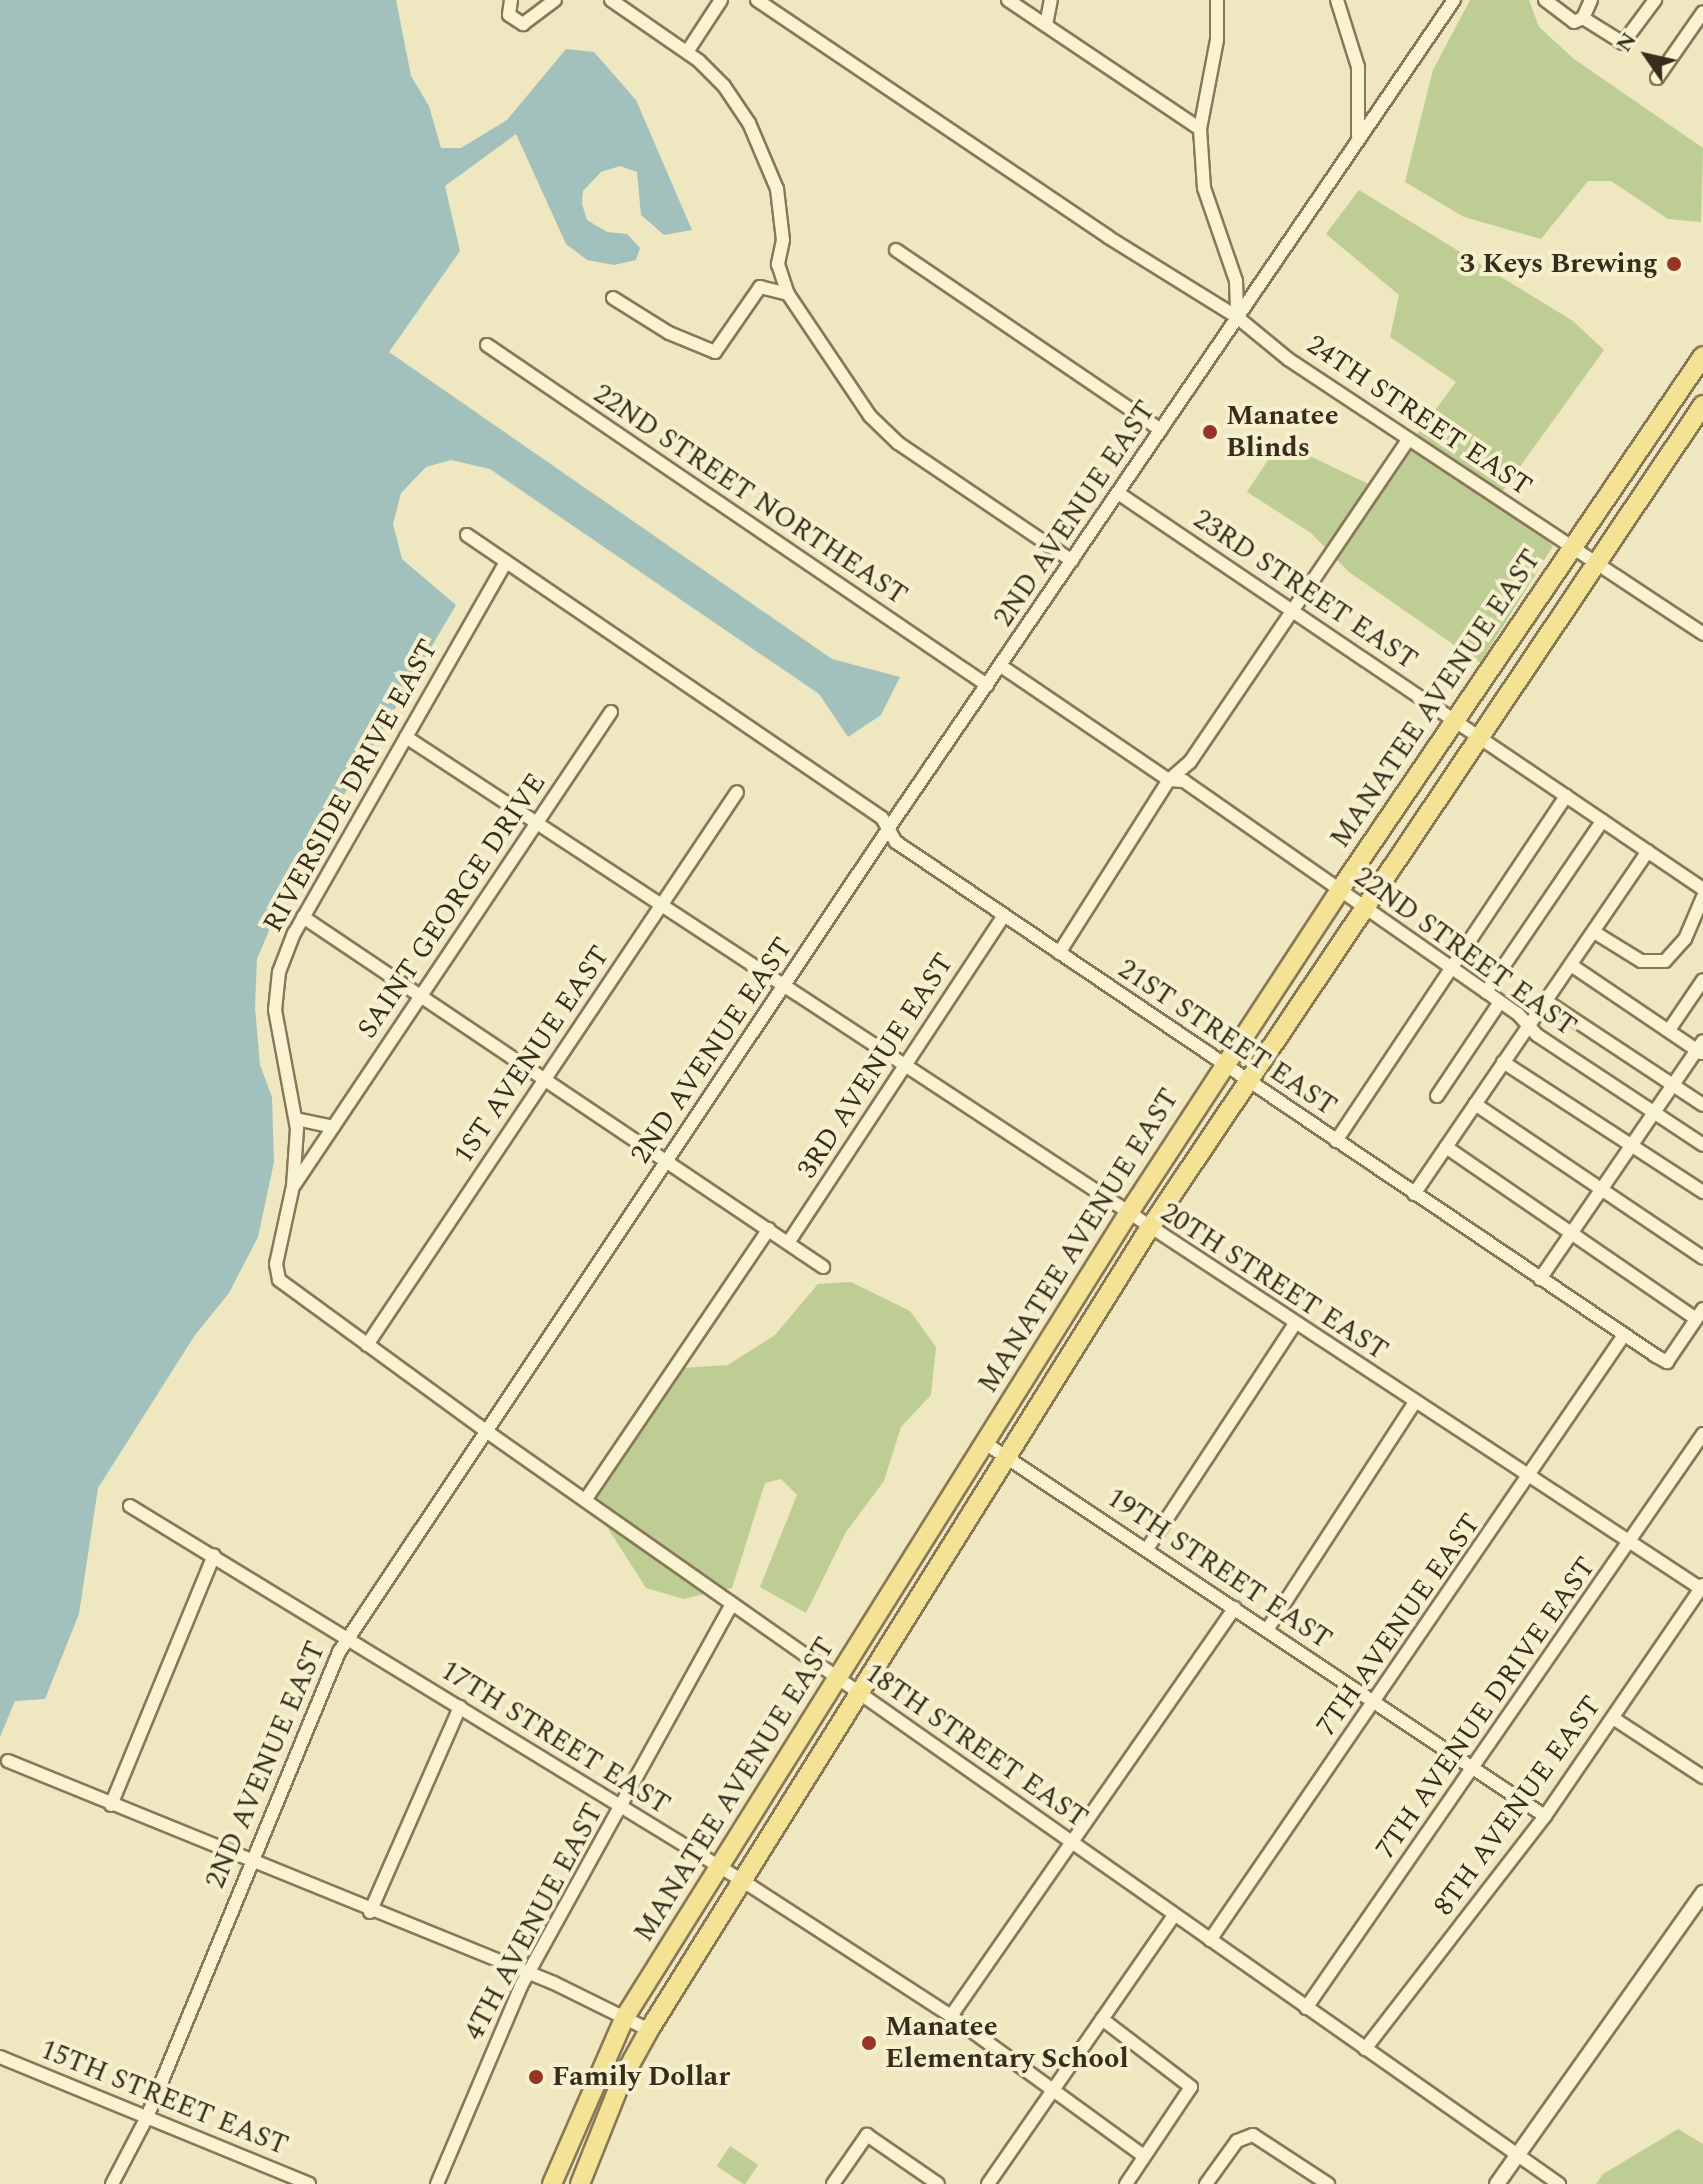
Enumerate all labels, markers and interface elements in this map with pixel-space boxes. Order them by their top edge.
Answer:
north arrow [1607,16,1687,96]
text: N [1608,26,1645,59]
place label: 3 Keys Brewing [1460,247,1658,281]
marker: 3 Keys Brewing [1665,255,1683,273]
street label: 24TH STREET EAST [1300,328,1538,504]
street label: 22ND STREET NORTHEAST [587,377,913,613]
street label: 2ND AVENUE EAST [987,395,1163,633]
place label: Manatee Blinds [1226,399,1339,465]
marker: Manatee Blinds [1201,423,1219,441]
street label: 23RD STREET EAST [1187,503,1423,677]
street label: MANATEE AVENUE EAST [1324,544,1548,854]
street label: RIVERSIDE DRIVE EAST [256,634,446,938]
street label: SAINT GEORGE DRIVE [351,767,553,1045]
street label: 22ND STREET EAST [1347,860,1583,1044]
street label: 2ND AVENUE EAST [624,932,800,1170]
street label: 1ST AVENUE EAST [447,940,617,1170]
street label: 3RD AVENUE EAST [791,947,961,1185]
street label: 21ST STREET EAST [1111,952,1343,1124]
street label: MANATEE AVENUE EAST [971,1083,1187,1399]
street label: 20TH STREET EAST [1154,1196,1394,1368]
street label: 19TH STREET EAST [1100,1481,1338,1657]
street label: 7TH AVENUE EAST [1310,1508,1488,1742]
street label: 7TH AVENUE DRIVE EAST [1369,1551,1603,1865]
street label: MANATEE AVENUE EAST [627,1632,843,1948]
street label: 2ND AVENUE EAST [199,1636,333,1894]
street label: 17TH STREET EAST [434,1654,676,1822]
street label: 18TH STREET EAST [858,1656,1094,1836]
street label: 8TH AVENUE EAST [1427,1690,1609,1922]
street label: 4TH AVENUE EAST [457,1798,611,2046]
place label: Manatee Elementary School [885,2010,1129,2076]
street label: 15TH STREET EAST [35,2033,293,2163]
marker: Manatee Elementary School [860,2034,878,2052]
place label: Family Dollar [552,2060,730,2094]
marker: Family Dollar [527,2068,545,2086]

